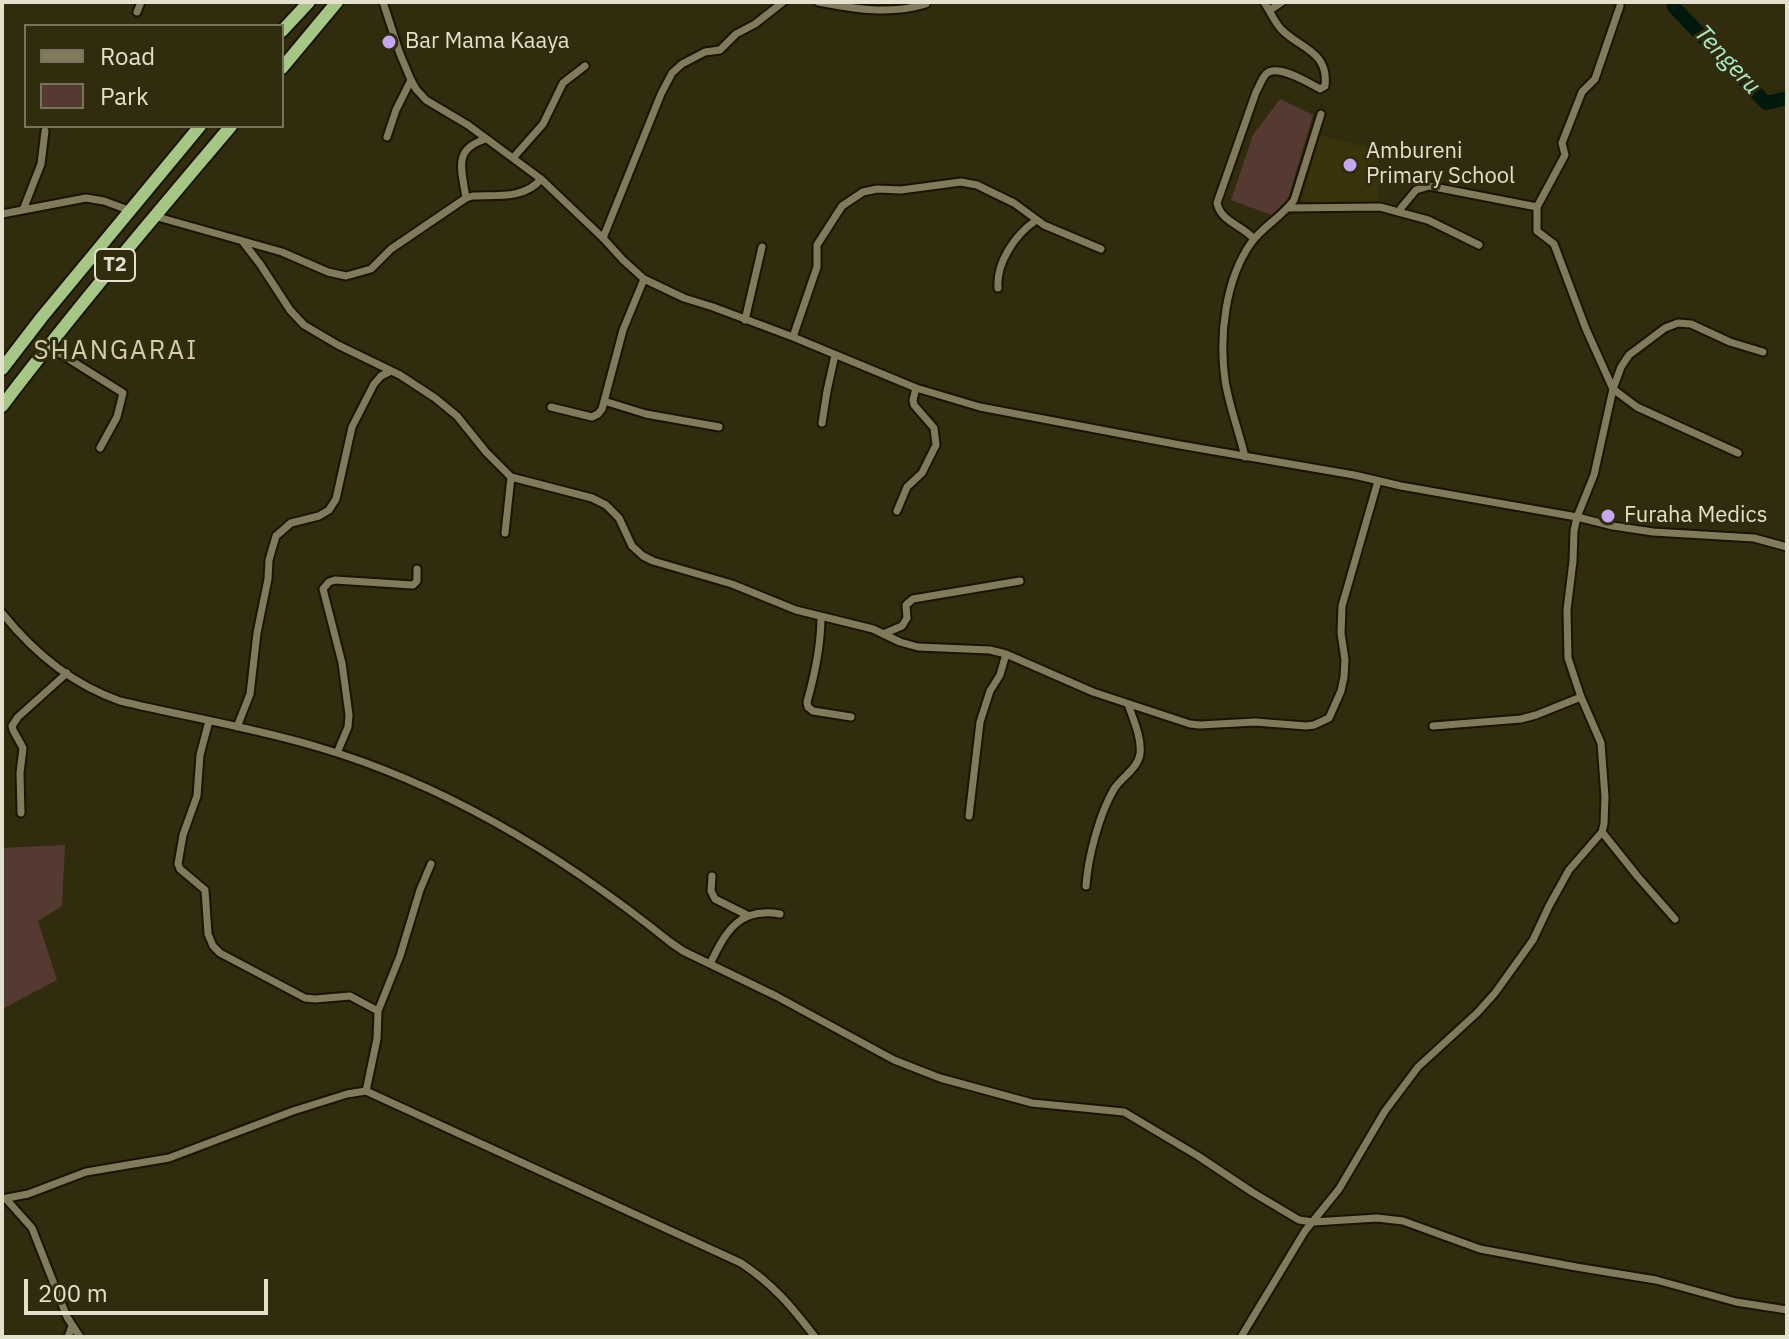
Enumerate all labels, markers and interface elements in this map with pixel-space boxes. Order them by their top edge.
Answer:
water label: Tengeru [1688,19,1766,101]
legend [24,24,284,128]
place label: Bar Mama Kaaya [405,29,570,55]
marker: Bar Mama Kaaya [380,33,398,51]
text: Road [100,40,155,72]
text: Park [100,80,149,112]
place label: Ambureni Primary School [1366,139,1515,190]
marker: Ambureni Primary School [1341,156,1359,174]
road number: T2 [95,249,135,281]
district label: SHANGARAI [34,335,198,367]
place label: Furaha Medics [1624,503,1767,529]
marker: Furaha Medics [1599,507,1617,525]
scale bar [28,1263,272,1313]
text: 200 m [38,1277,108,1309]

